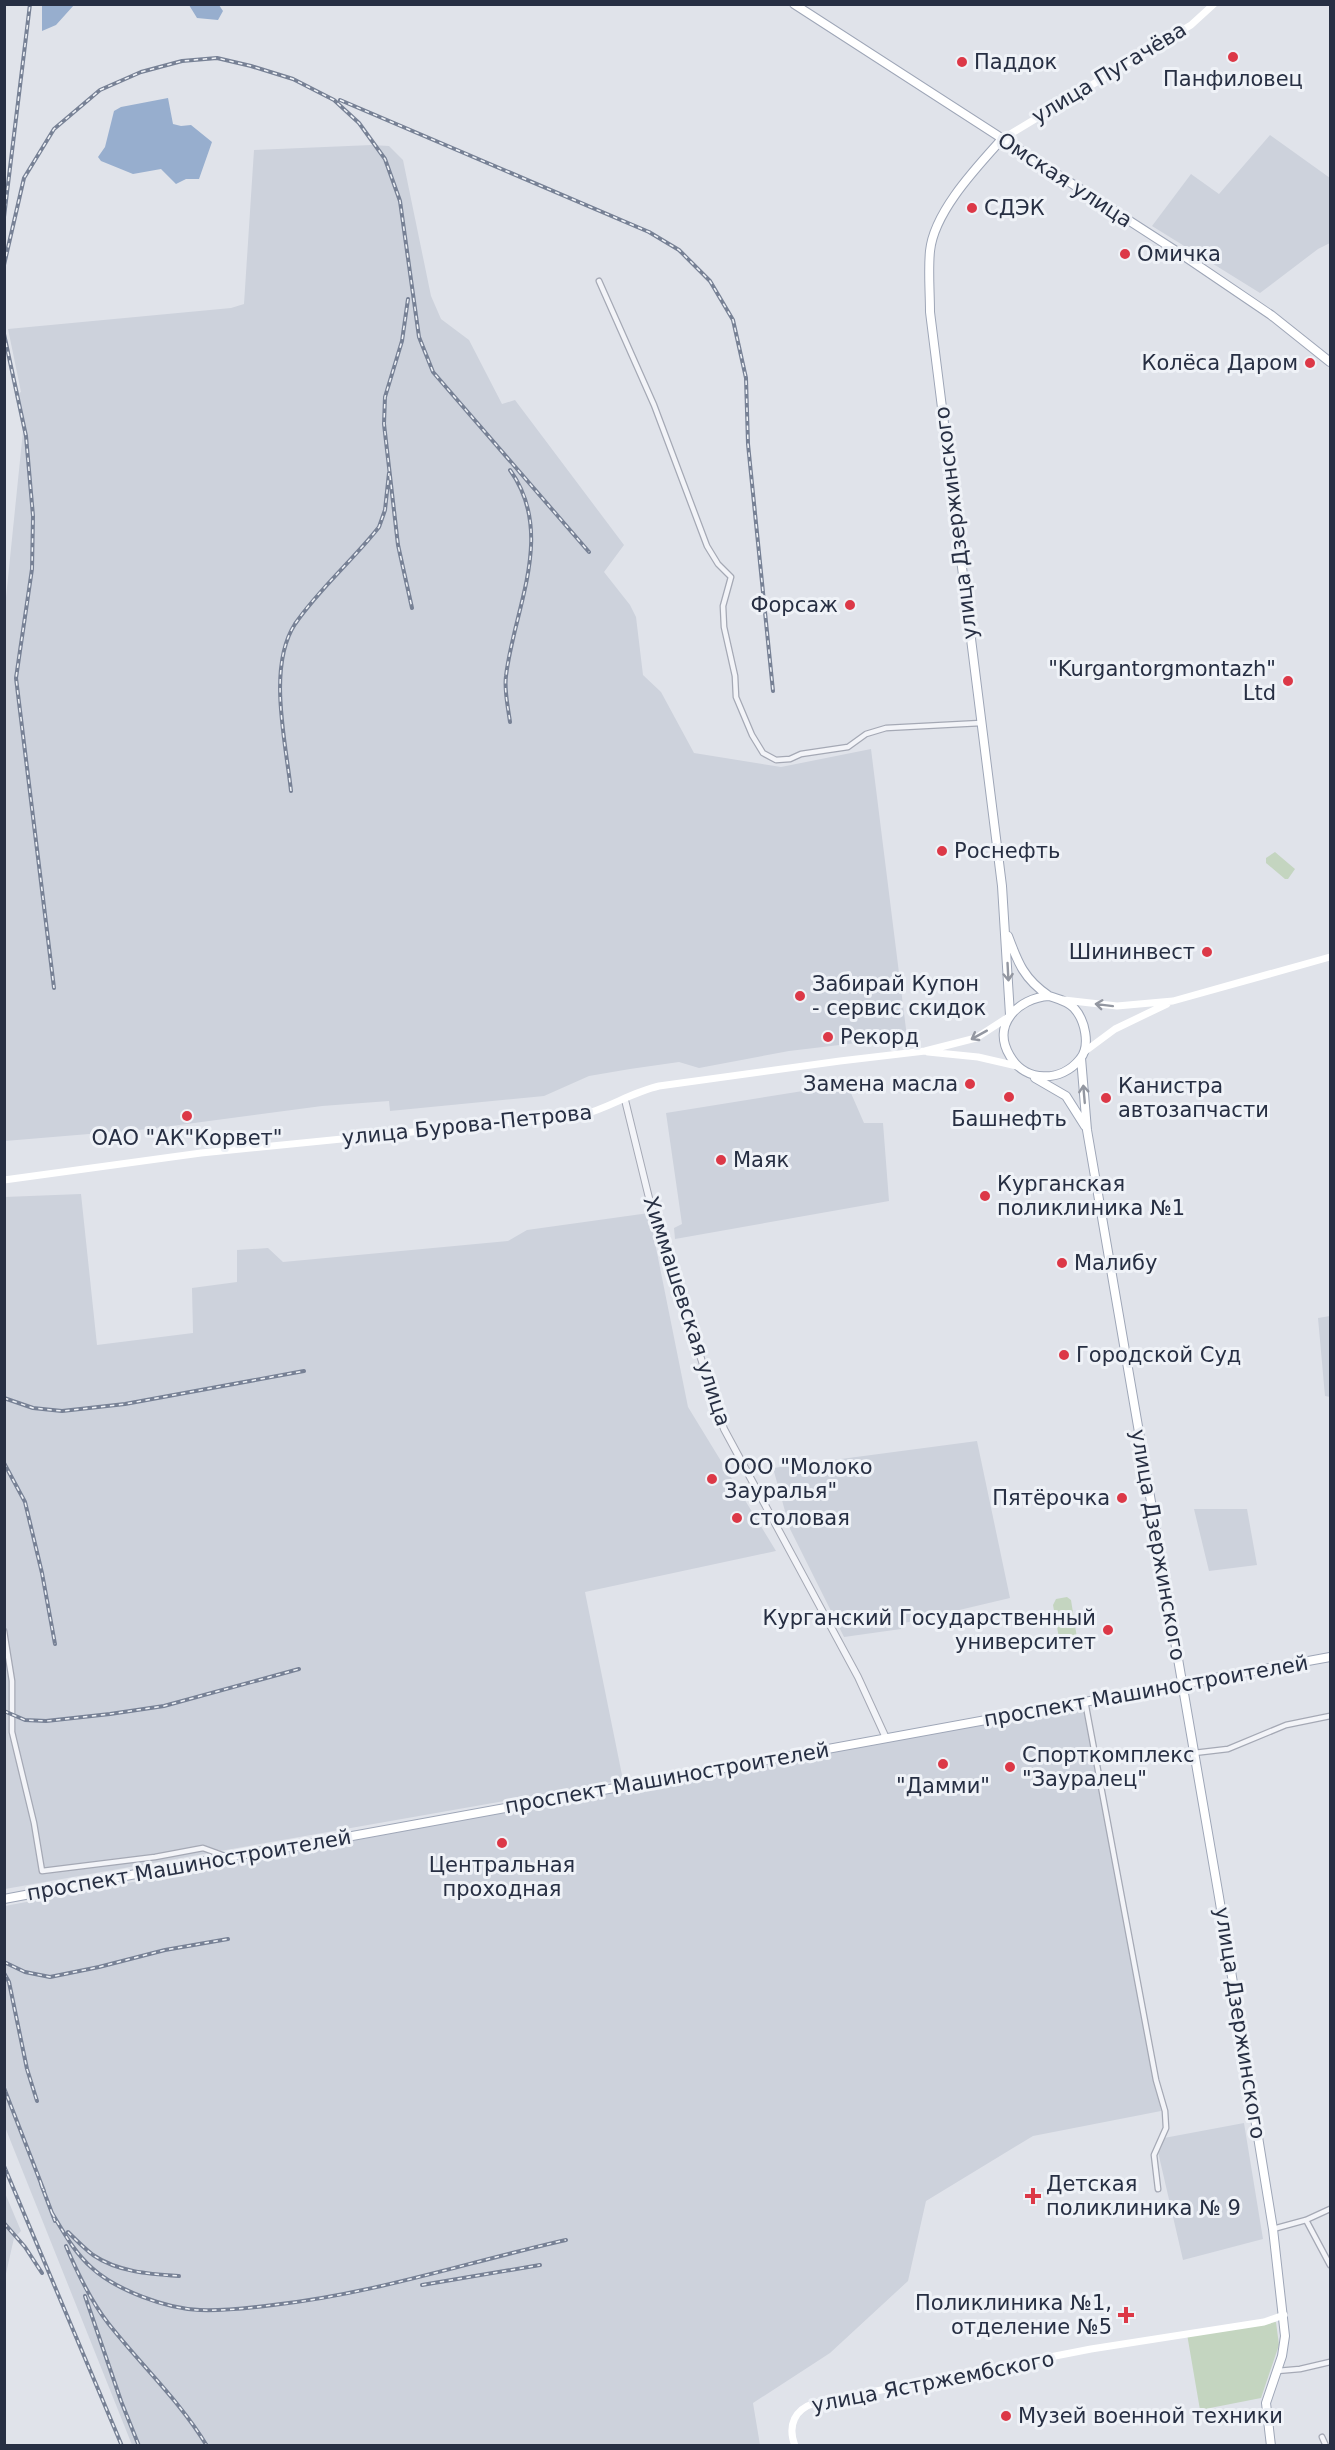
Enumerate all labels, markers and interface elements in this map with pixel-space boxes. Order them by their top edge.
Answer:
street label: улица Пугачёва [1027,17,1191,129]
place label: Паддок [974,50,1057,74]
marker: Панфиловец [1226,50,1240,64]
marker: Паддок [955,55,969,69]
place label: Панфиловец [1163,67,1303,91]
street label: Омская улица [993,128,1137,232]
place label: СДЭК [984,196,1045,220]
marker: СДЭК [965,201,979,215]
place label: Омичка [1137,242,1221,266]
marker: Омичка [1118,247,1132,261]
place label: Колёса Даром [1142,351,1298,375]
marker: Колёса Даром [1303,356,1317,370]
street label: улица Дзержинского [930,405,982,641]
place label: Форсаж [750,593,838,617]
marker: Форсаж [843,598,857,612]
place label: "Kurgantorgmontazh" Ltd [1048,657,1276,705]
marker: "Kurgantorgmontazh" Ltd [1281,674,1295,688]
place label: Роснефть [954,839,1060,863]
marker: Роснефть [935,844,949,858]
place label: Шининвест [1069,940,1195,964]
marker: Шининвест [1200,945,1214,959]
one-way arrow [1002,962,1013,981]
place label: Забирай Купон - сервис скидок [812,972,986,1020]
marker: Забирай Купон - сервис скидок [793,989,807,1003]
one-way arrow [1094,999,1114,1010]
place label: Рекорд [840,1025,919,1049]
one-way arrow [971,1029,988,1041]
marker: Рекорд [821,1030,835,1044]
place label: Замена масла [803,1072,958,1096]
place label: Канистра автозапчасти [1118,1074,1269,1122]
marker: Замена масла [963,1077,977,1091]
one-way arrow [1078,1085,1089,1105]
marker: Башнефть [1002,1090,1016,1104]
marker: Канистра автозапчасти [1099,1091,1113,1105]
street label: улица Бурова-Петрова [341,1100,593,1150]
place label: Башнефть [951,1107,1067,1131]
marker: ОАО "АК"Корвет" [180,1109,194,1123]
place label: ОАО "АК"Корвет" [92,1126,282,1150]
place label: Маяк [733,1148,789,1172]
marker: Маяк [714,1153,728,1167]
place label: Курганская поликлиника №1 [997,1172,1185,1220]
marker: Курганская поликлиника №1 [978,1189,992,1203]
street label: Химмашевская улица [638,1193,736,1429]
place label: Малибу [1074,1251,1157,1275]
marker: Малибу [1055,1256,1069,1270]
place label: Городской Суд [1076,1343,1241,1367]
marker: Городской Суд [1057,1348,1071,1362]
street label: улица Дзержинского [1126,1427,1190,1663]
place label: ООО "Молоко Зауралья" [724,1455,873,1503]
marker: ООО "Молоко Зауралья" [705,1472,719,1486]
place label: Пятёрочка [992,1486,1110,1510]
marker: Пятёрочка [1115,1491,1129,1505]
place label: столовая [749,1506,850,1530]
marker: столовая [730,1511,744,1525]
place label: Курганский Государственный университет [762,1606,1096,1654]
marker: Курганский Государственный университет [1101,1623,1115,1637]
street label: проспект Машиностроителей [982,1651,1310,1731]
street label: проспект Машиностроителей [503,1738,831,1818]
place label: Спорткомплекс "Зауралец" [1022,1743,1194,1791]
marker: "Дамми" [936,1757,950,1771]
marker: Спорткомплекс "Зауралец" [1003,1760,1017,1774]
place label: "Дамми" [896,1774,990,1798]
street label: проспект Машиностроителей [25,1825,353,1905]
marker: Центральная проходная [495,1836,509,1850]
place label: Центральная проходная [429,1853,575,1901]
street label: улица Дзержинского [1210,1905,1270,2141]
place label: Детская поликлиника № 9 [1046,2172,1241,2220]
marker: Детская поликлиника № 9 [1024,2187,1042,2205]
place label: Поликлиника №1, отделение №5 [915,2291,1112,2339]
marker: Поликлиника №1, отделение №5 [1117,2306,1135,2324]
street label: улица Ястржембского [810,2347,1056,2417]
place label: Музей военной техники [1018,2404,1283,2428]
marker: Музей военной техники [999,2409,1013,2423]

